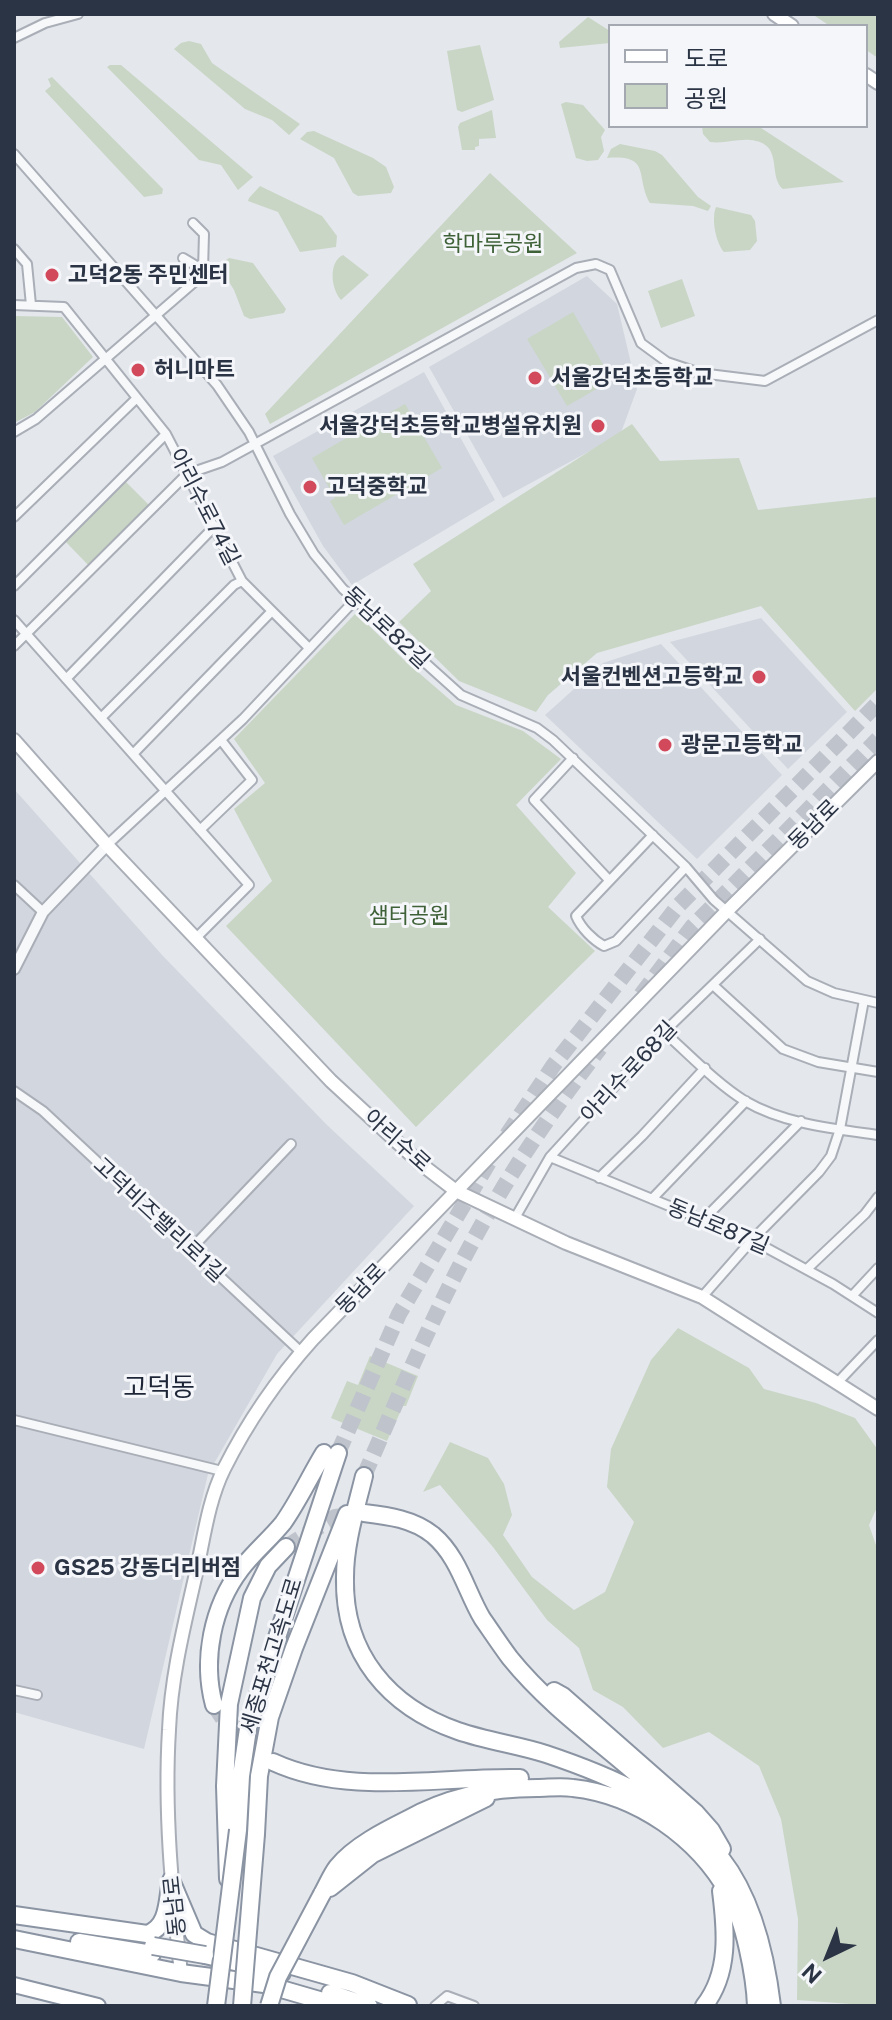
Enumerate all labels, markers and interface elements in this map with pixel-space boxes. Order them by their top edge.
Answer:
legend [608,24,868,128]
text: 도로 [684,44,728,72]
text: 공원 [684,84,728,112]
park label: 학마루공원 [442,231,544,257]
place label: 고덕2동 주민센터 [68,262,229,288]
marker: 고덕2동 주민센터 [43,266,61,284]
place label: 허니마트 [154,357,235,383]
marker: 허니마트 [129,361,147,379]
place label: 서울강덕초등학교 [551,365,713,391]
marker: 서울강덕초등학교 [526,369,544,387]
place label: 서울강덕초등학교병설유치원 [319,413,582,439]
marker: 서울강덕초등학교병설유치원 [589,417,607,435]
street label: 아리수로74길 [163,444,245,570]
place label: 고덕중학교 [326,474,427,500]
marker: 고덕중학교 [301,478,319,496]
street label: 동남로82길 [337,581,435,675]
place label: 서울컨벤션고등학교 [561,664,743,690]
marker: 서울컨벤션고등학교 [750,668,768,686]
place label: 광문고등학교 [681,732,802,758]
marker: 광문고등학교 [656,736,674,754]
street label: 동남로 [783,794,845,856]
park label: 샘터공원 [369,903,449,929]
street label: 아리수로68길 [575,1016,683,1128]
street label: 아리수로 [358,1104,436,1178]
street label: 고덕비즈밸리로1길 [88,1152,230,1288]
street label: 동남로87길 [663,1194,773,1260]
street label: 동남로 [330,1258,392,1320]
district label: 고덕동 [123,1372,195,1404]
place label: GS25 강동더리버점 [54,1555,241,1581]
marker: GS25 강동더리버점 [29,1559,47,1577]
street label: 세종포천고속도로 [236,1575,308,1737]
street label: 동남로 [159,1874,191,1938]
north arrow [788,1916,868,1996]
text: N [796,1958,827,1989]

